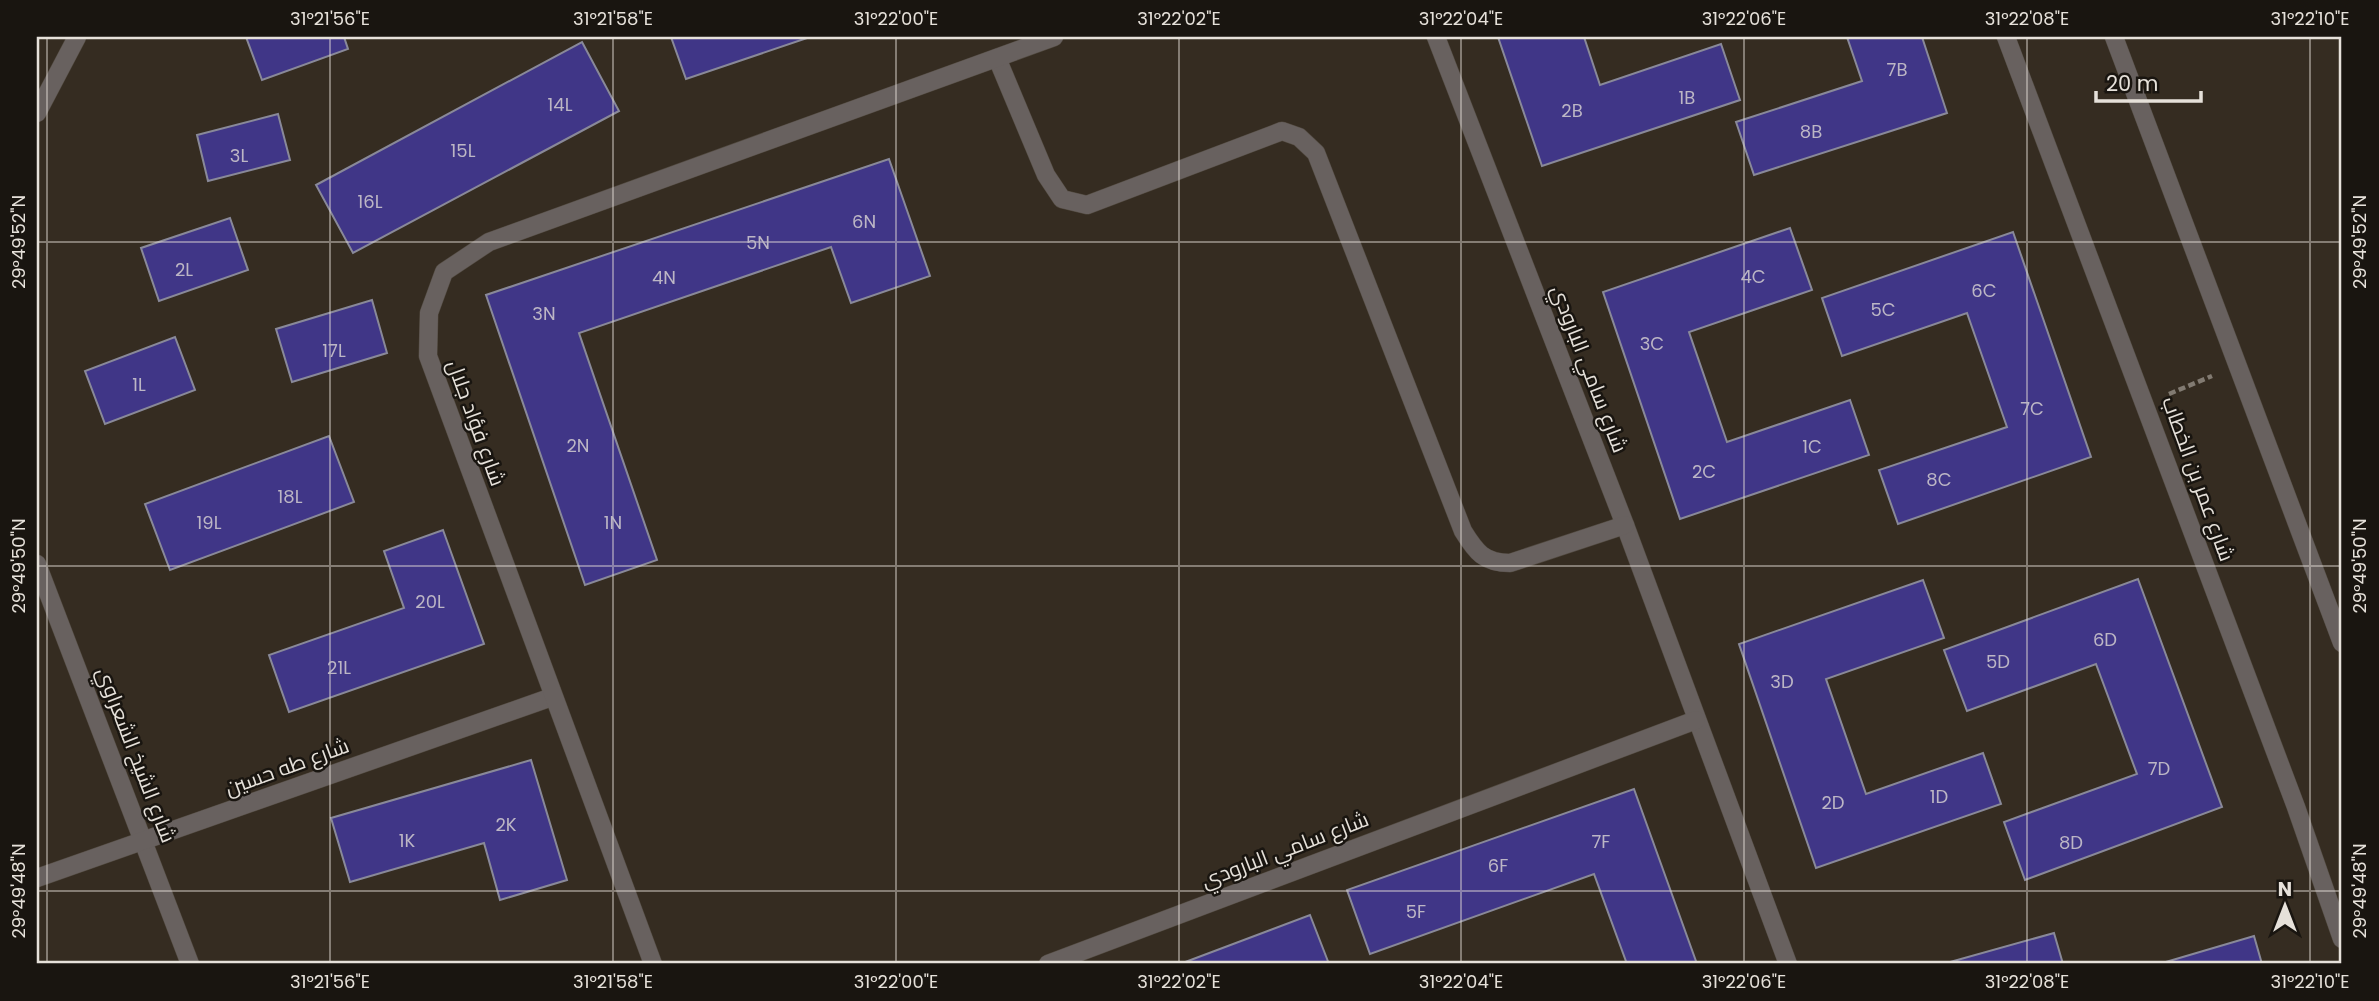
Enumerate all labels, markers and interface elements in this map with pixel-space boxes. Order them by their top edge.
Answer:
text: 31°21'56"E [290,6,370,31]
text: 31°21'58"E [573,6,653,31]
text: 31°22'00"E [854,6,938,31]
text: 31°22'02"E [1137,6,1221,31]
text: 31°22'04"E [1419,6,1503,31]
text: 31°22'06"E [1702,6,1786,31]
text: 31°22'08"E [1985,6,2069,31]
text: 31°22'10"E [2271,6,2349,31]
house number: 7B [1887,57,1907,82]
scale bar [2096,60,2200,104]
text: 20 m [2106,69,2159,98]
house number: 1B [1679,85,1695,110]
house number: 14L [548,92,573,117]
house number: 2B [1561,98,1583,123]
house number: 8B [1800,119,1822,144]
house number: 15L [451,138,476,163]
house number: 3L [230,143,248,168]
house number: 16L [358,189,383,214]
text: 29°49'52"N [6,195,31,289]
text: 29°49'52"N [2347,195,2372,289]
house number: 6N [852,209,876,234]
house number: 5N [746,230,770,255]
house number: 2L [175,257,193,282]
house number: 4C [1740,264,1766,289]
house number: 4N [652,265,676,290]
house number: 6C [1971,278,1997,303]
street label: شارع سامي البارودي [1542,281,1635,457]
house number: 5C [1870,297,1896,322]
house number: 3N [532,301,556,326]
house number: 3C [1640,331,1664,356]
house number: 17L [322,338,346,363]
street label: شارع فؤاد جلال [440,356,513,490]
house number: 1L [132,372,146,397]
street label: شارع عمر بن الخطاب [2155,392,2242,565]
house number: 7C [2020,396,2044,421]
house number: 2N [566,433,590,458]
house number: 1C [1802,434,1822,459]
house number: 2C [1692,459,1716,484]
house number: 8C [1926,467,1952,492]
house number: 18L [278,484,303,509]
house number: 19L [197,510,222,535]
house number: 1N [604,510,622,535]
text: 29°49'50"N [6,518,31,614]
text: 29°49'50"N [2347,518,2372,614]
house number: 20L [415,589,445,614]
house number: 6D [2093,627,2117,652]
house number: 5D [1986,649,2010,674]
house number: 21L [327,655,351,680]
street label: شارع الشيخ الشعراوي [88,663,183,847]
house number: 3D [1770,669,1794,694]
street label: شارع طه حسين [221,731,353,802]
house number: 7D [2148,756,2170,781]
house number: 1D [1930,784,1948,809]
house number: 2D [1821,790,1845,815]
street label: شارع سامي البارودي [1197,804,1373,897]
house number: 2K [495,812,517,837]
house number: 1K [399,828,415,853]
house number: 7F [1592,829,1610,854]
house number: 8D [2059,830,2083,855]
text: 29°49'48"N [6,843,31,939]
text: 29°49'48"N [2347,843,2372,939]
house number: 6F [1488,853,1508,878]
north arrow [2250,872,2320,942]
text: N [2278,876,2292,903]
house number: 5F [1406,899,1426,924]
text: 31°21'56"E [290,969,370,994]
text: 31°21'58"E [573,969,653,994]
text: 31°22'00"E [854,969,938,994]
text: 31°22'02"E [1137,969,1221,994]
text: 31°22'04"E [1419,969,1503,994]
text: 31°22'06"E [1702,969,1786,994]
text: 31°22'08"E [1985,969,2069,994]
text: 31°22'10"E [2271,969,2349,994]

